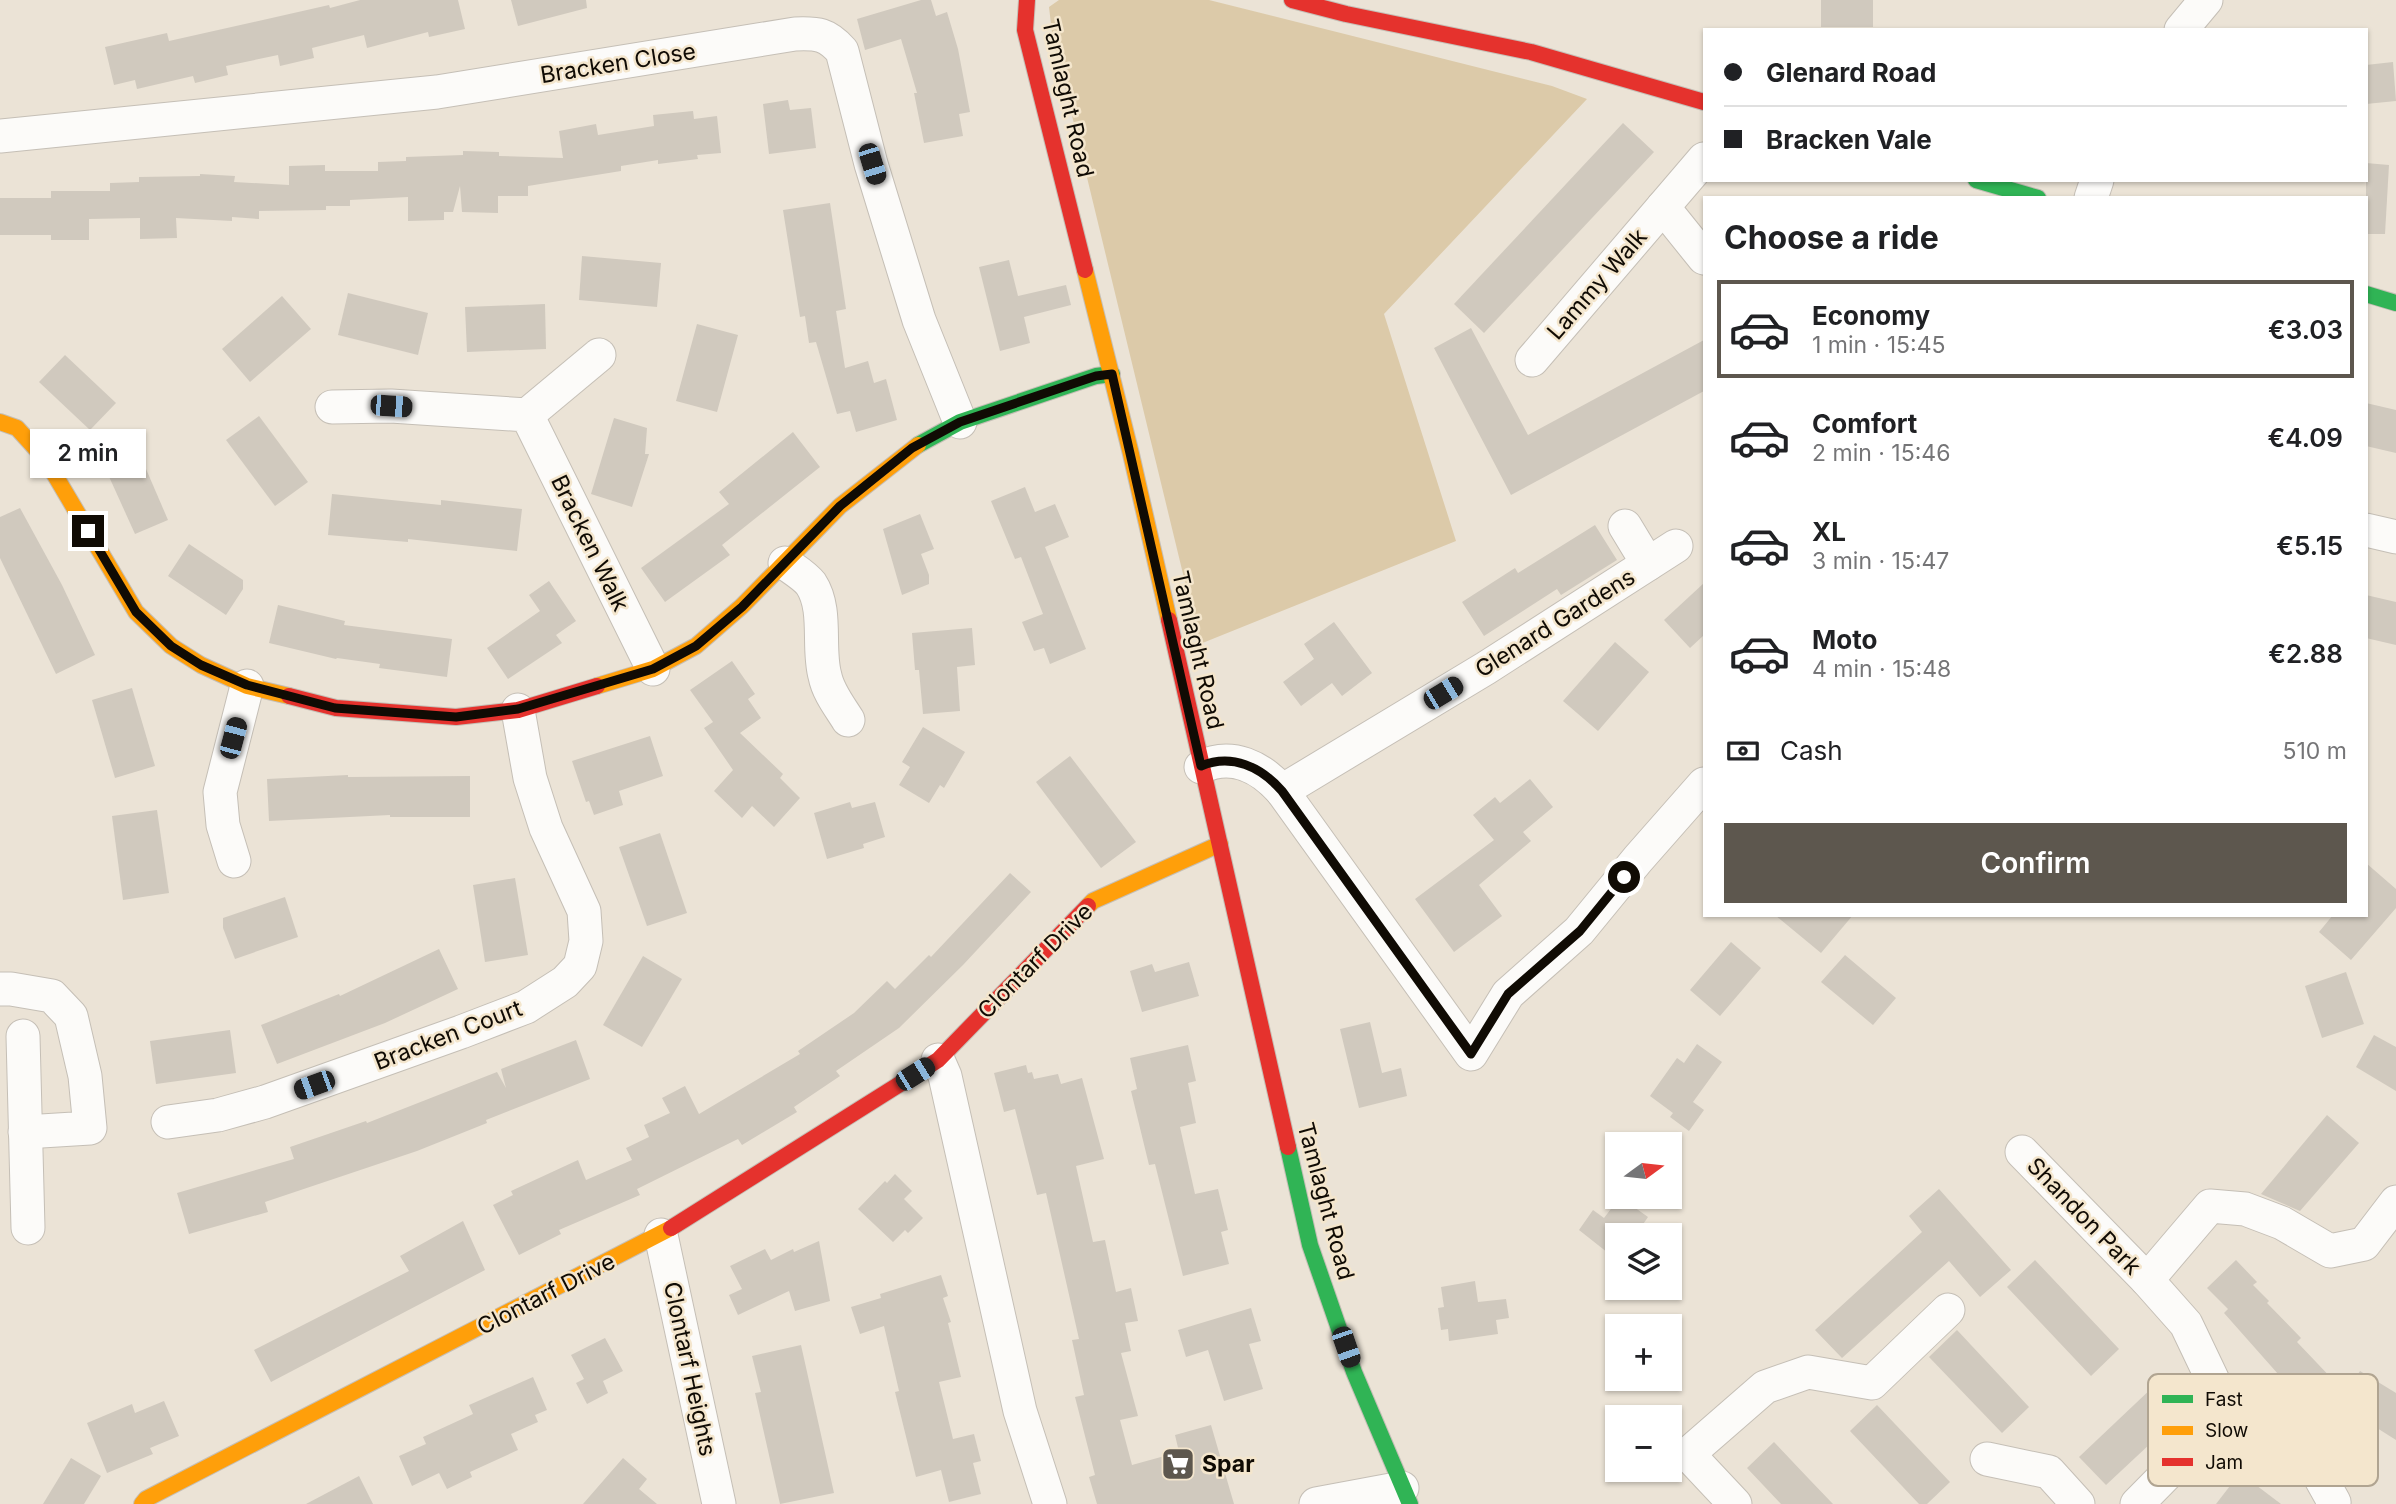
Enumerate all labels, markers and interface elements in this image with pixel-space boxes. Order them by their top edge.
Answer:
street label: Tamlaght Road [1036,16,1100,180]
street label: Bracken Close [538,37,698,89]
text: Glenard Road [1766,57,1936,88]
text: Bracken Vale [1766,124,1932,155]
car [856,141,889,187]
text: Choose a ride [1724,218,1939,257]
street label: Lammy Walk [1541,223,1653,345]
icon: car [1728,298,1791,361]
text: Economy [1812,300,1930,331]
text: €3.03 [2268,314,2343,345]
text: 1 min · 15:45 [1812,331,1946,359]
car [370,394,413,418]
icon: car [1728,406,1791,469]
text: Comfort [1812,408,1917,439]
text: €4.09 [2268,422,2343,453]
callout: 2 min [30,430,146,478]
text: 2 min [58,439,118,467]
text: 2 min · 15:46 [1812,439,1950,467]
street label: Bracken Walk [545,470,635,616]
icon: car [1728,514,1791,577]
route end [72,515,104,547]
text: XL [1812,516,1846,547]
text: €5.15 [2276,530,2343,561]
text: 3 min · 15:47 [1812,547,1949,575]
street label: Glenard Gardens [1470,563,1640,683]
street label: Tamlaght Road [1166,568,1230,732]
icon: car [1728,622,1791,685]
text: Moto [1812,624,1877,655]
text: €2.88 [2268,638,2343,669]
text: 4 min · 15:48 [1812,655,1951,683]
car [1420,673,1467,713]
car [218,715,249,761]
icon: cash [1724,732,1762,770]
text: Cash [1780,735,1843,766]
text: 510 m [2283,737,2347,765]
button: Confirm [1724,823,2347,903]
route start [1608,861,1640,893]
street label: Clontarf Drive [972,898,1098,1024]
street label: Bracken Court [370,994,526,1076]
car [892,1054,939,1094]
car [291,1068,338,1102]
street label: Tamlaght Road [1292,1119,1360,1283]
north arrow [1605,1132,1682,1209]
map controls [1605,1132,1682,1482]
street label: Shandon Park [2021,1152,2147,1281]
button: layers [1605,1223,1682,1300]
street label: Clontarf Drive [472,1247,620,1341]
street label: Clontarf Heights [658,1279,722,1459]
button: + [1605,1314,1682,1391]
car [1330,1324,1363,1370]
legend [2148,1374,2378,1486]
text: Fast [2205,1388,2243,1411]
button: − [1605,1405,1682,1482]
text: Slow [2205,1419,2248,1442]
supermarket icon: Spar [1159,1445,1197,1483]
place label: Spar [1202,1450,1255,1478]
text: Jam [2205,1451,2243,1474]

